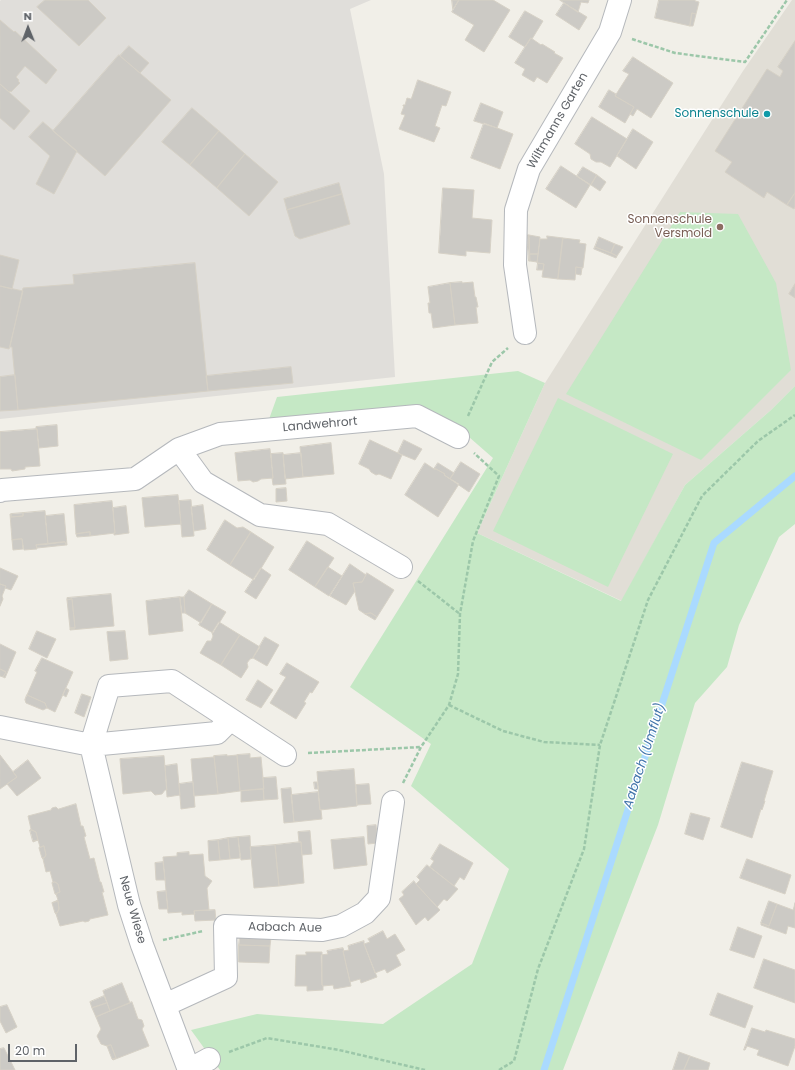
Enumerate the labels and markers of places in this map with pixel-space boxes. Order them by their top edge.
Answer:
place label: Sonnenschule [674,107,759,121]
marker: Sonnenschule [762,109,772,119]
place label: Sonnenschule Versmold [627,213,712,241]
marker: Sonnenschule Versmold [715,222,725,232]

